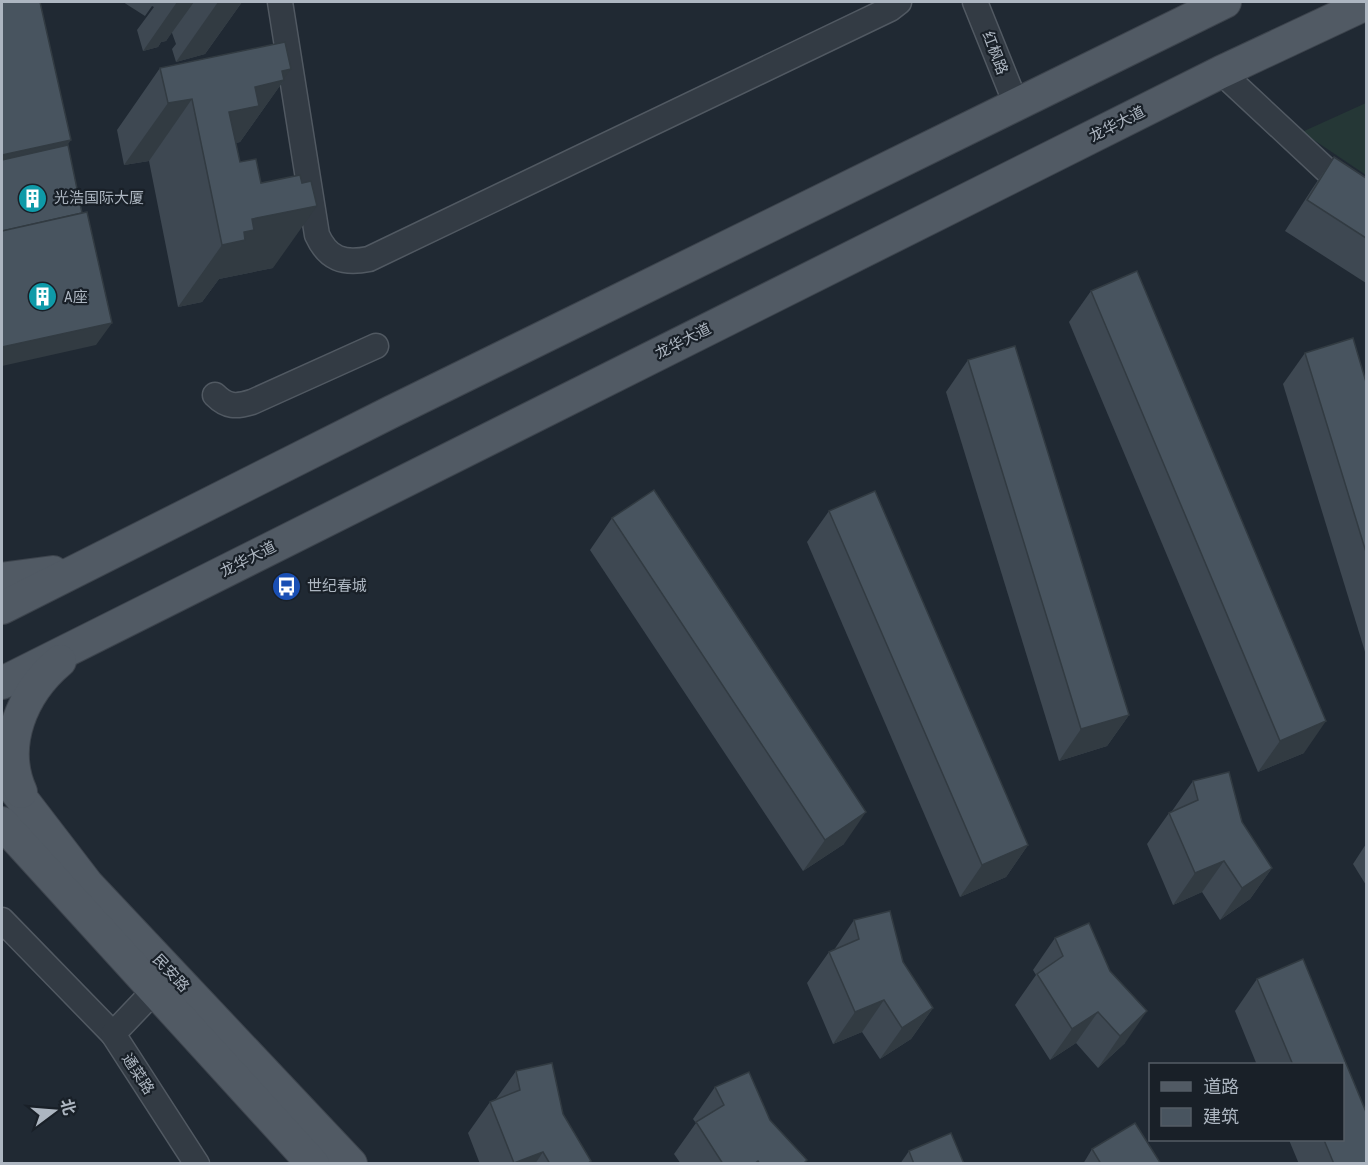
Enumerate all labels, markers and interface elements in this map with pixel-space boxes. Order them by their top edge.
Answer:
street label: 红枫路 [979,29,1011,77]
street label: 龙华大道 [1086,102,1148,146]
building icon: 光浩国际大厦 [17,182,49,214]
place label: 光浩国际大厦 [54,189,144,207]
building icon: A座 [27,281,59,313]
place label: A座 [64,288,88,306]
street label: 龙华大道 [652,319,714,363]
street label: 龙华大道 [217,537,279,581]
bus stop icon: 世纪春城 [270,570,302,602]
place label: 世纪春城 [307,577,367,595]
street label: 民安路 [149,950,193,996]
street label: 通菜路 [118,1050,158,1098]
legend [1149,1063,1344,1141]
text: 道路 [1203,1076,1239,1097]
north arrow [24,1081,84,1141]
text: 北 [57,1097,79,1117]
text: 建筑 [1203,1106,1239,1127]

